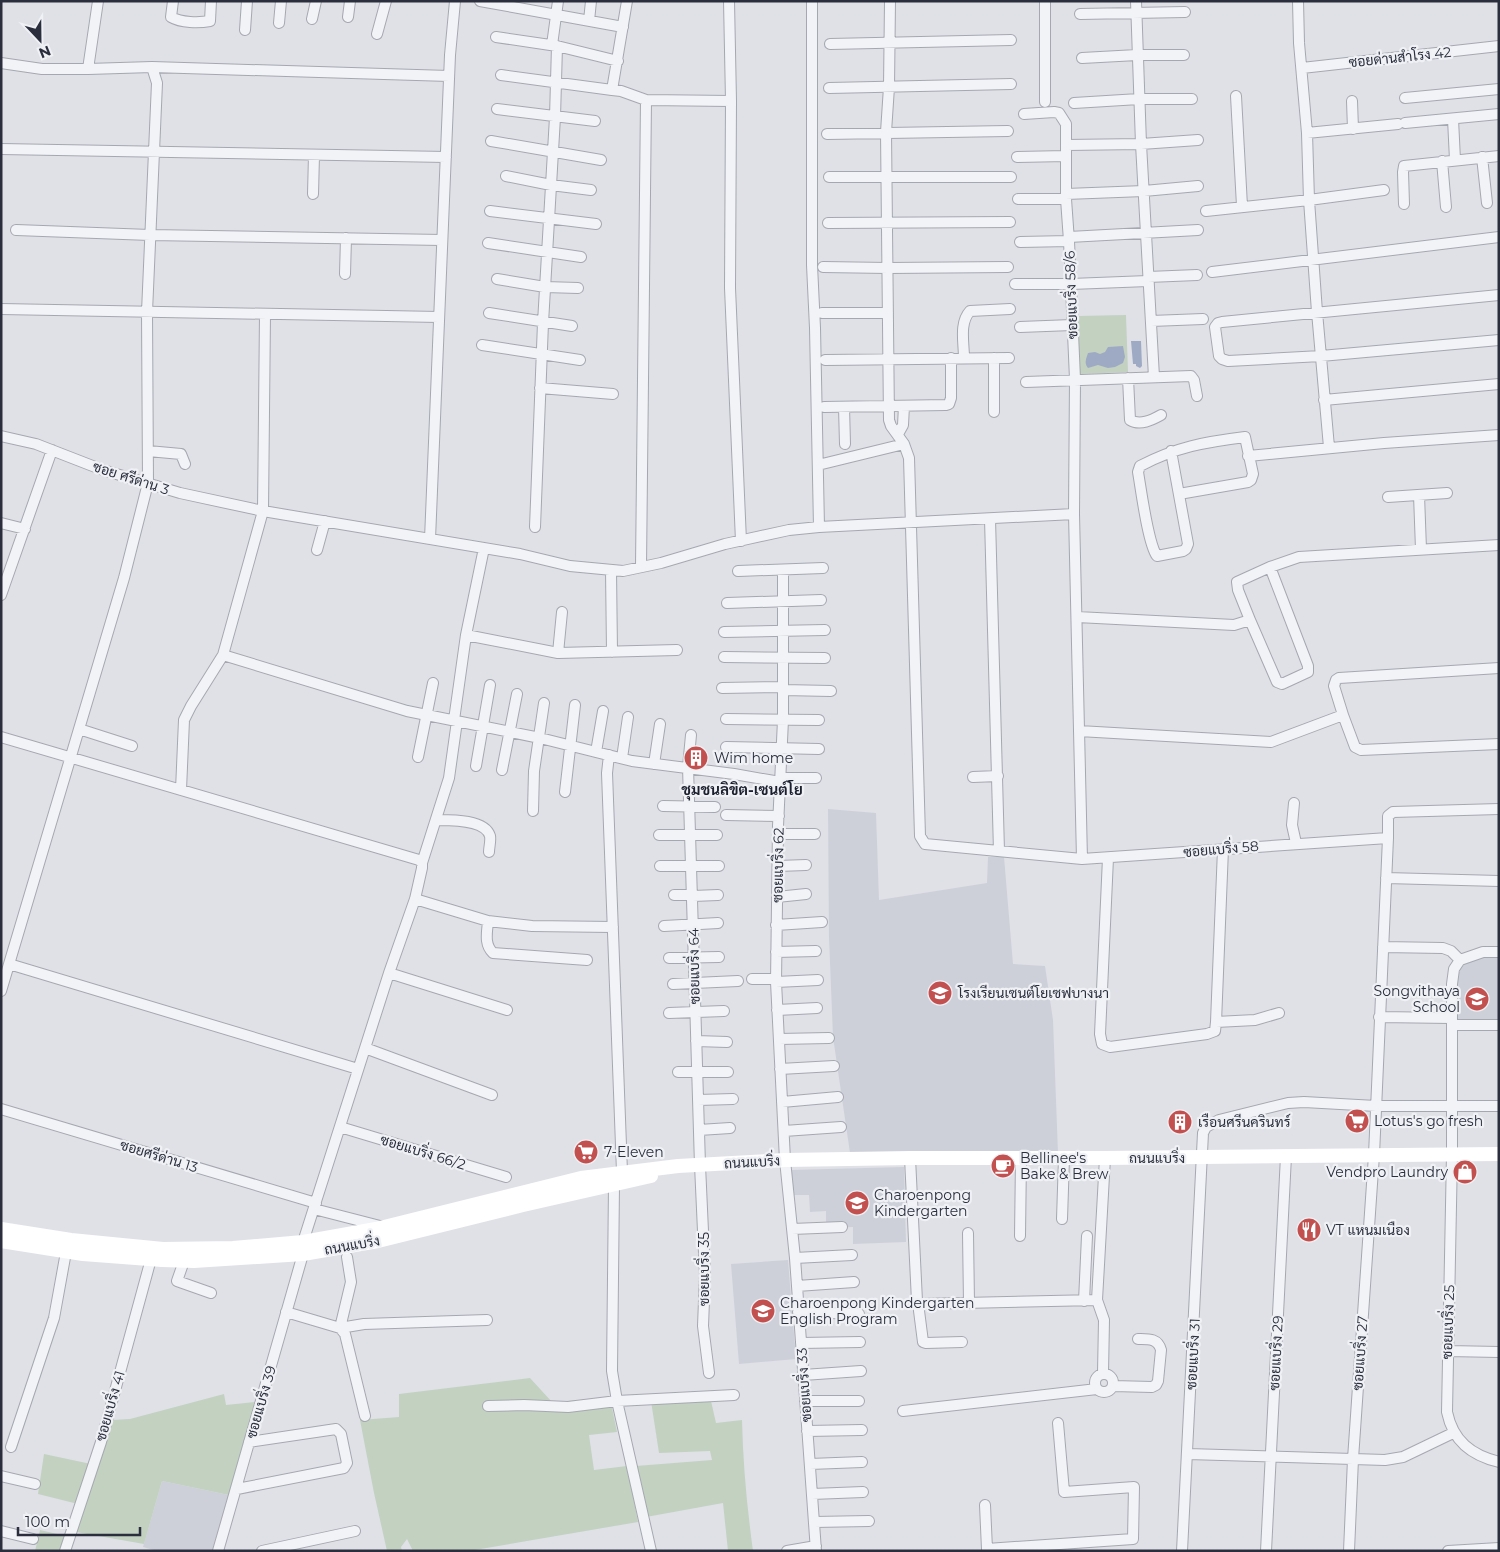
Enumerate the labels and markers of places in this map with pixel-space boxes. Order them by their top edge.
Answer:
building icon: Wim home [683,745,709,771]
place label: Wim home [714,749,793,767]
school or university icon: โรงเรียนเซนต์โยเซฟบางนา [927,980,953,1006]
place label: Songvithaya School [1374,982,1460,1016]
place label: โรงเรียนเซนต์โยเซฟบางนา [957,984,1109,1002]
school or university icon: Songvithaya School [1464,986,1490,1012]
supermarket icon: Lotus's go fresh [1344,1108,1370,1134]
building icon: เรือนศรีนครินทร์ [1167,1109,1193,1135]
place label: Lotus's go fresh [1374,1112,1483,1130]
place label: เรือนศรีนครินทร์ [1198,1113,1291,1131]
supermarket icon: 7-Eleven [573,1139,599,1165]
place label: 7-Eleven [604,1143,664,1161]
place label: Bellinee's Bake & Brew [1020,1149,1109,1183]
cafe icon: Bellinee's Bake & Brew [990,1153,1016,1179]
shop icon: Vendpro Laundry [1452,1159,1478,1185]
place label: Vendpro Laundry [1326,1163,1448,1181]
place label: Charoenpong Kindergarten [874,1186,971,1220]
school or university icon: Charoenpong Kindergarten [844,1190,870,1216]
restaurant icon: VT แหนมเนือง [1296,1217,1322,1243]
place label: VT แหนมเนือง [1326,1221,1410,1239]
place label: Charoenpong Kindergarten English Program [780,1294,974,1328]
school or university icon: Charoenpong Kindergarten English Program [750,1298,776,1324]

